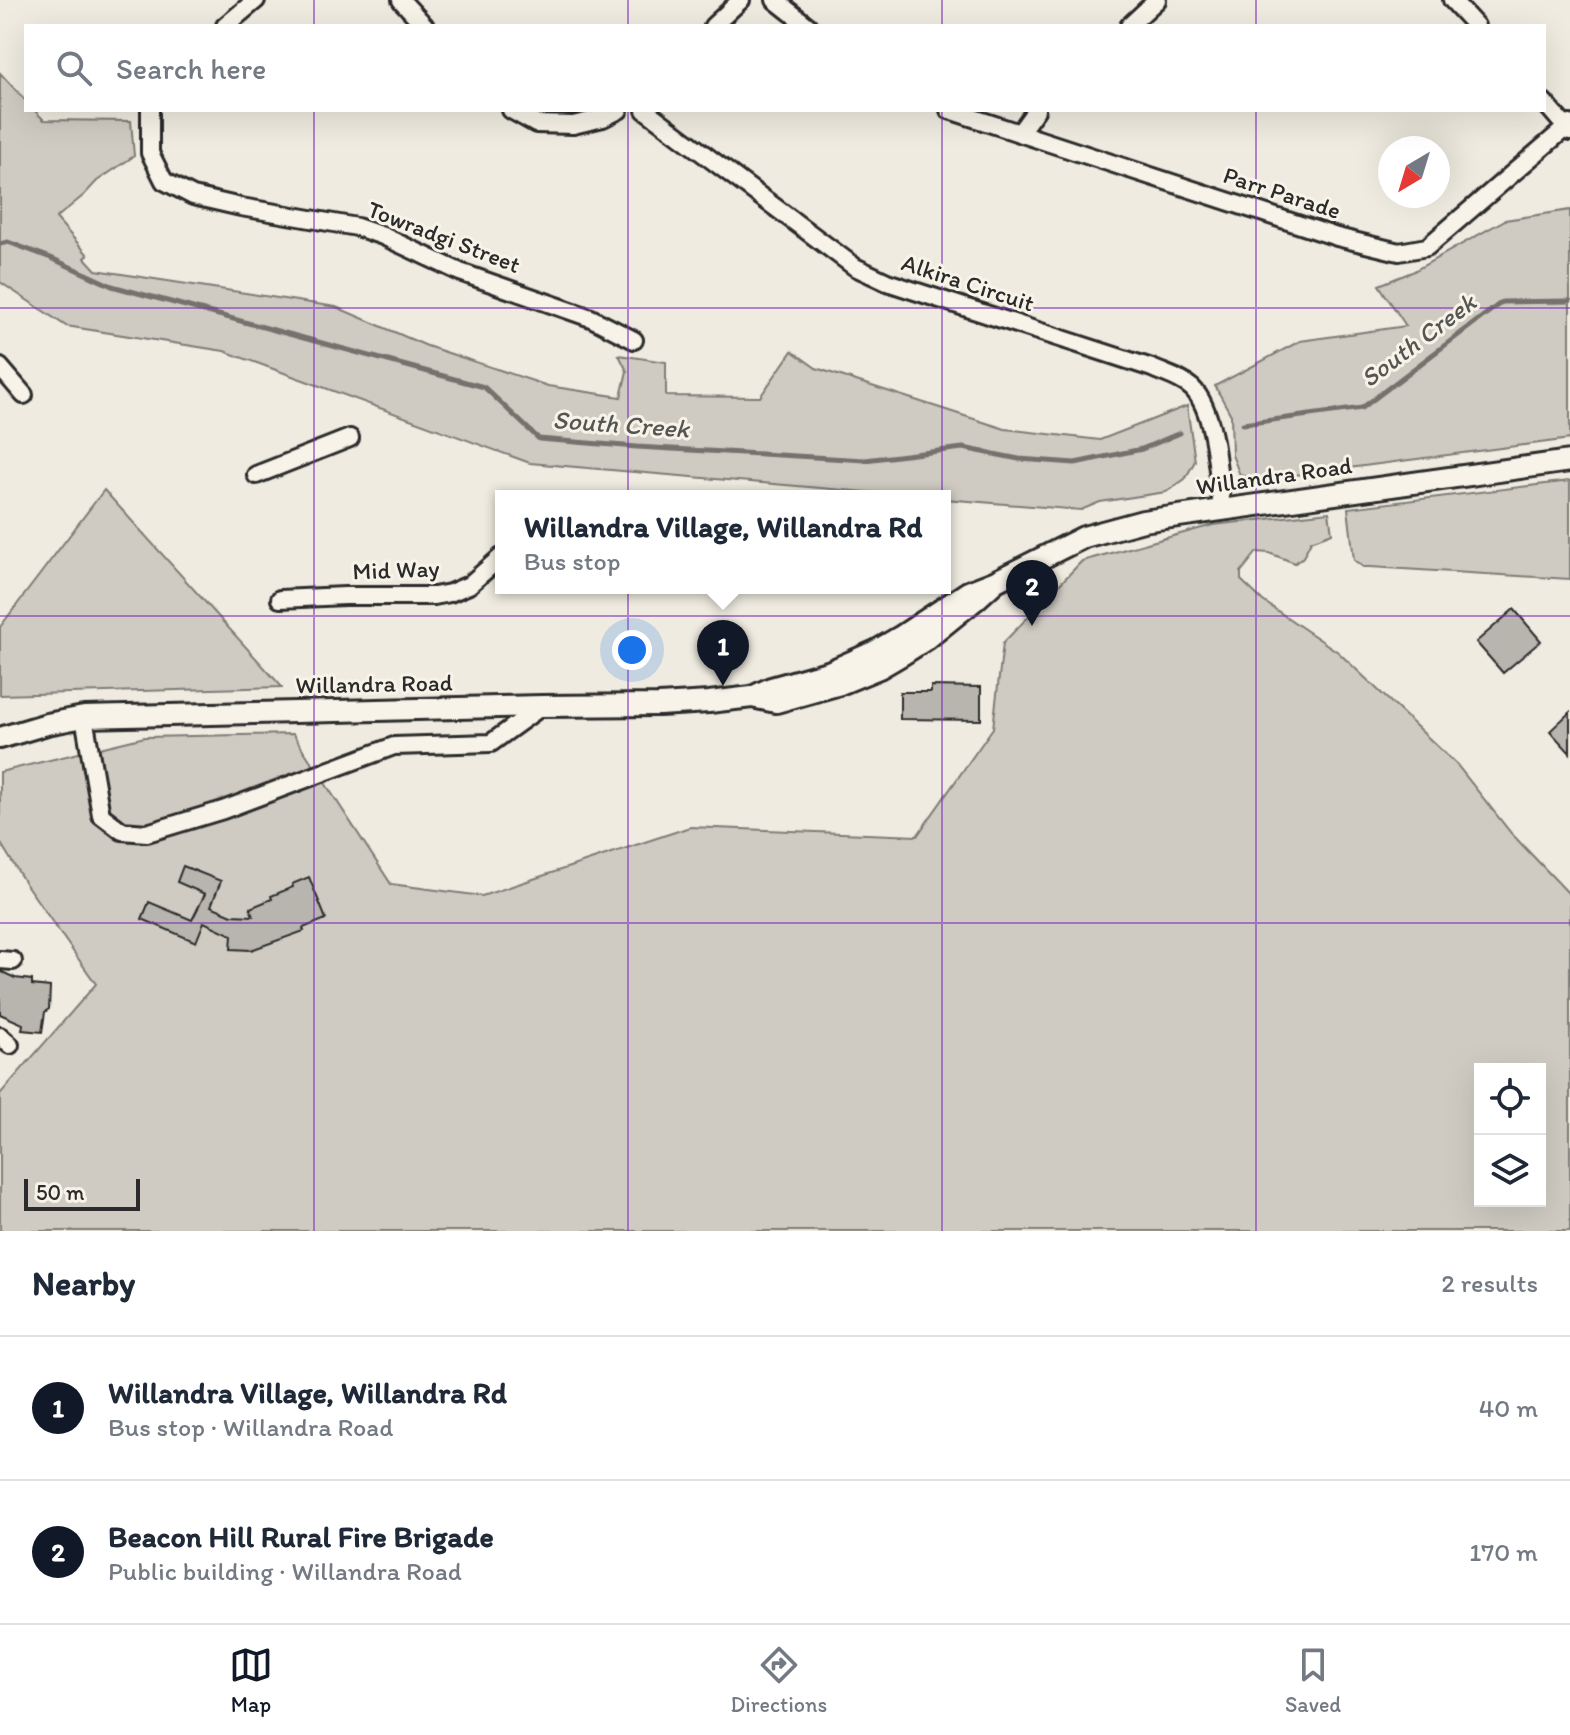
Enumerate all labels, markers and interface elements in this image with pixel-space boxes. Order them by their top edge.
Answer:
search box [24,24,1546,112]
icon: search [52,46,96,90]
text: Search here [116,50,266,87]
north arrow [1378,136,1450,208]
street label: Parr Parade [1220,160,1344,225]
street label: Towradgi Street [364,194,525,279]
street label: Alkira Circuit [898,247,1038,318]
water label: South Creek [1354,285,1483,394]
water label: South Creek [552,403,692,445]
street label: Willandra Road [1194,450,1354,501]
popup [495,490,951,594]
text: Willandra Village, Willandra Rd [524,508,922,545]
text: Bus stop [524,545,621,577]
street label: Mid Way [352,553,440,586]
pin: 2 [1006,560,1058,626]
pin: 1 [697,620,749,686]
your location [612,630,652,670]
street label: Willandra Road [295,668,453,699]
map controls [1474,1063,1546,1207]
button: locate [1474,1063,1546,1135]
button: layers [1474,1135,1546,1207]
scale bar [24,1175,140,1211]
text: 50 m [36,1179,85,1206]
text: Nearby [32,1263,135,1304]
text: 2 results [1441,1267,1538,1299]
text: Willandra Village, Willandra Rd [108,1374,507,1411]
text: 1 [52,1392,64,1424]
text: 40 m [1479,1392,1538,1424]
text: Bus stop · Willandra Road [108,1411,393,1443]
text: Beacon Hill Rural Fire Brigade [108,1518,494,1555]
text: 2 [51,1536,65,1568]
text: 170 m [1469,1536,1538,1568]
text: Public building · Willandra Road [108,1555,462,1587]
tab: Map [229,1643,273,1718]
tab: Directions [731,1643,827,1718]
tab: Saved [1285,1643,1341,1718]

